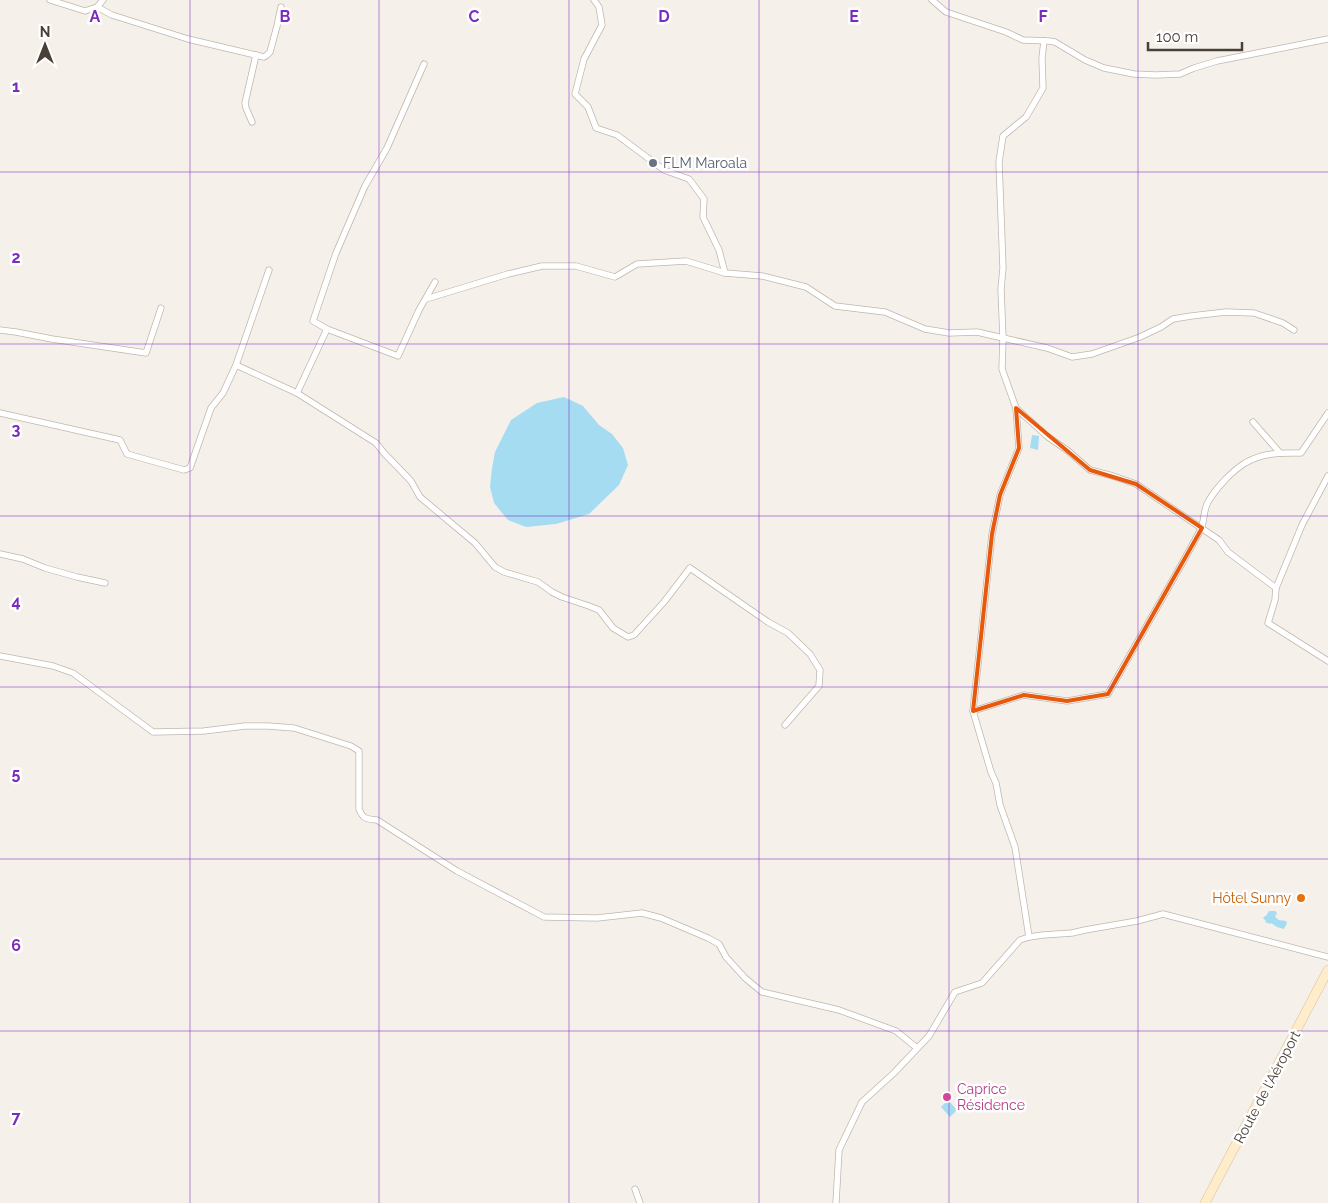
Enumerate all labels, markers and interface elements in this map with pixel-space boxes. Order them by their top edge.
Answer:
text: A [90,7,101,26]
text: B [280,7,291,26]
text: C [469,7,480,26]
text: D [658,7,670,26]
text: E [849,7,859,26]
text: F [1038,7,1048,26]
north arrow [20,20,70,70]
scale bar [1148,20,1242,52]
text: N [40,24,50,40]
text: 100 m [1156,28,1198,46]
text: 1 [12,77,20,96]
place label: FLM Maroala [663,155,747,171]
marker: FLM Maroala [647,157,659,169]
text: 2 [11,248,21,267]
text: 3 [12,420,21,439]
text: 4 [11,592,21,611]
text: 5 [12,764,21,783]
place label: Hôtel Sunny [1212,890,1291,906]
marker: Hôtel Sunny [1295,892,1307,904]
text: 6 [11,936,21,955]
street label: Route de l'Aéroport [1231,1028,1304,1146]
place label: Caprice Résidence [957,1081,1025,1113]
marker: Caprice Résidence [941,1091,953,1103]
text: 7 [12,1108,21,1127]

